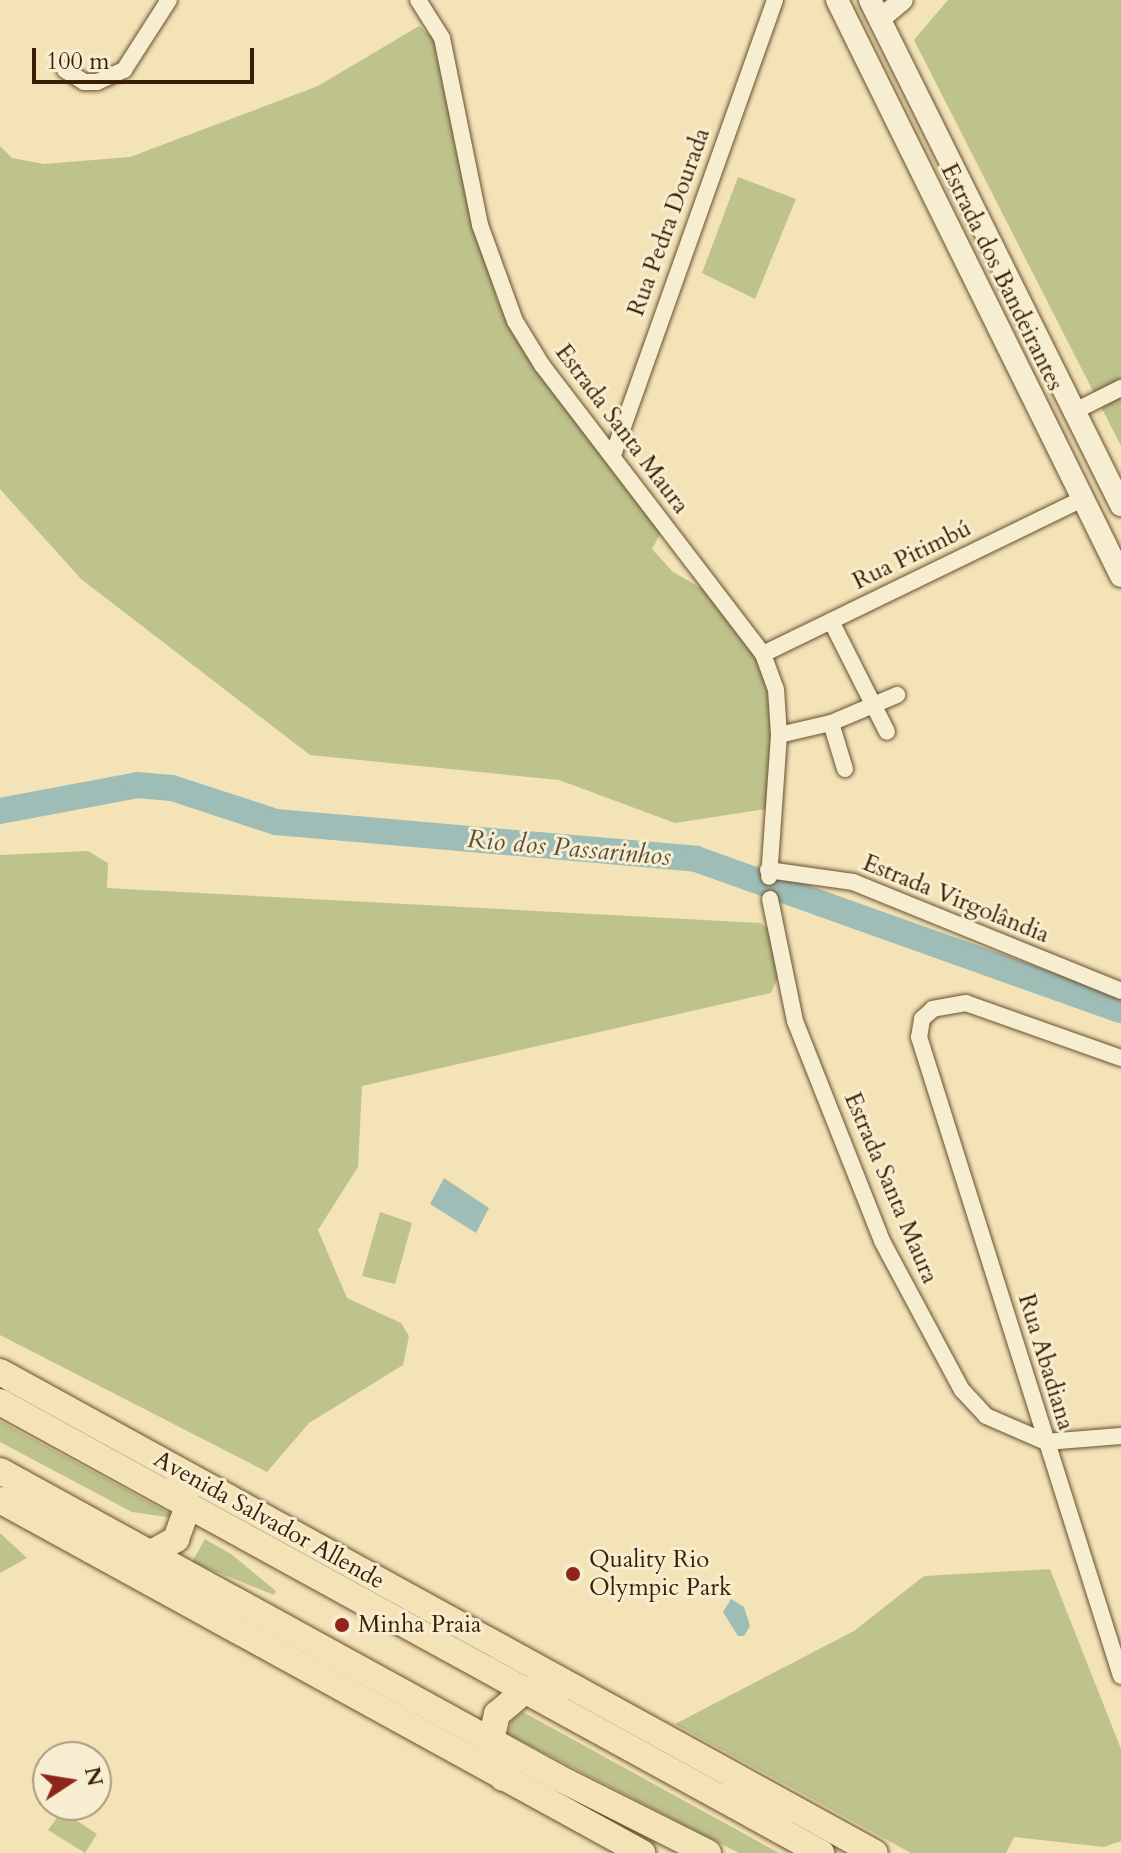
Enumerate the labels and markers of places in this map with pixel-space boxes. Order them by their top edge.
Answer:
place label: Quality Rio Olympic Park [589,1546,732,1602]
marker: Quality Rio Olympic Park [564,1565,582,1583]
place label: Minha Praia [358,1611,481,1639]
marker: Minha Praia [333,1616,351,1634]

